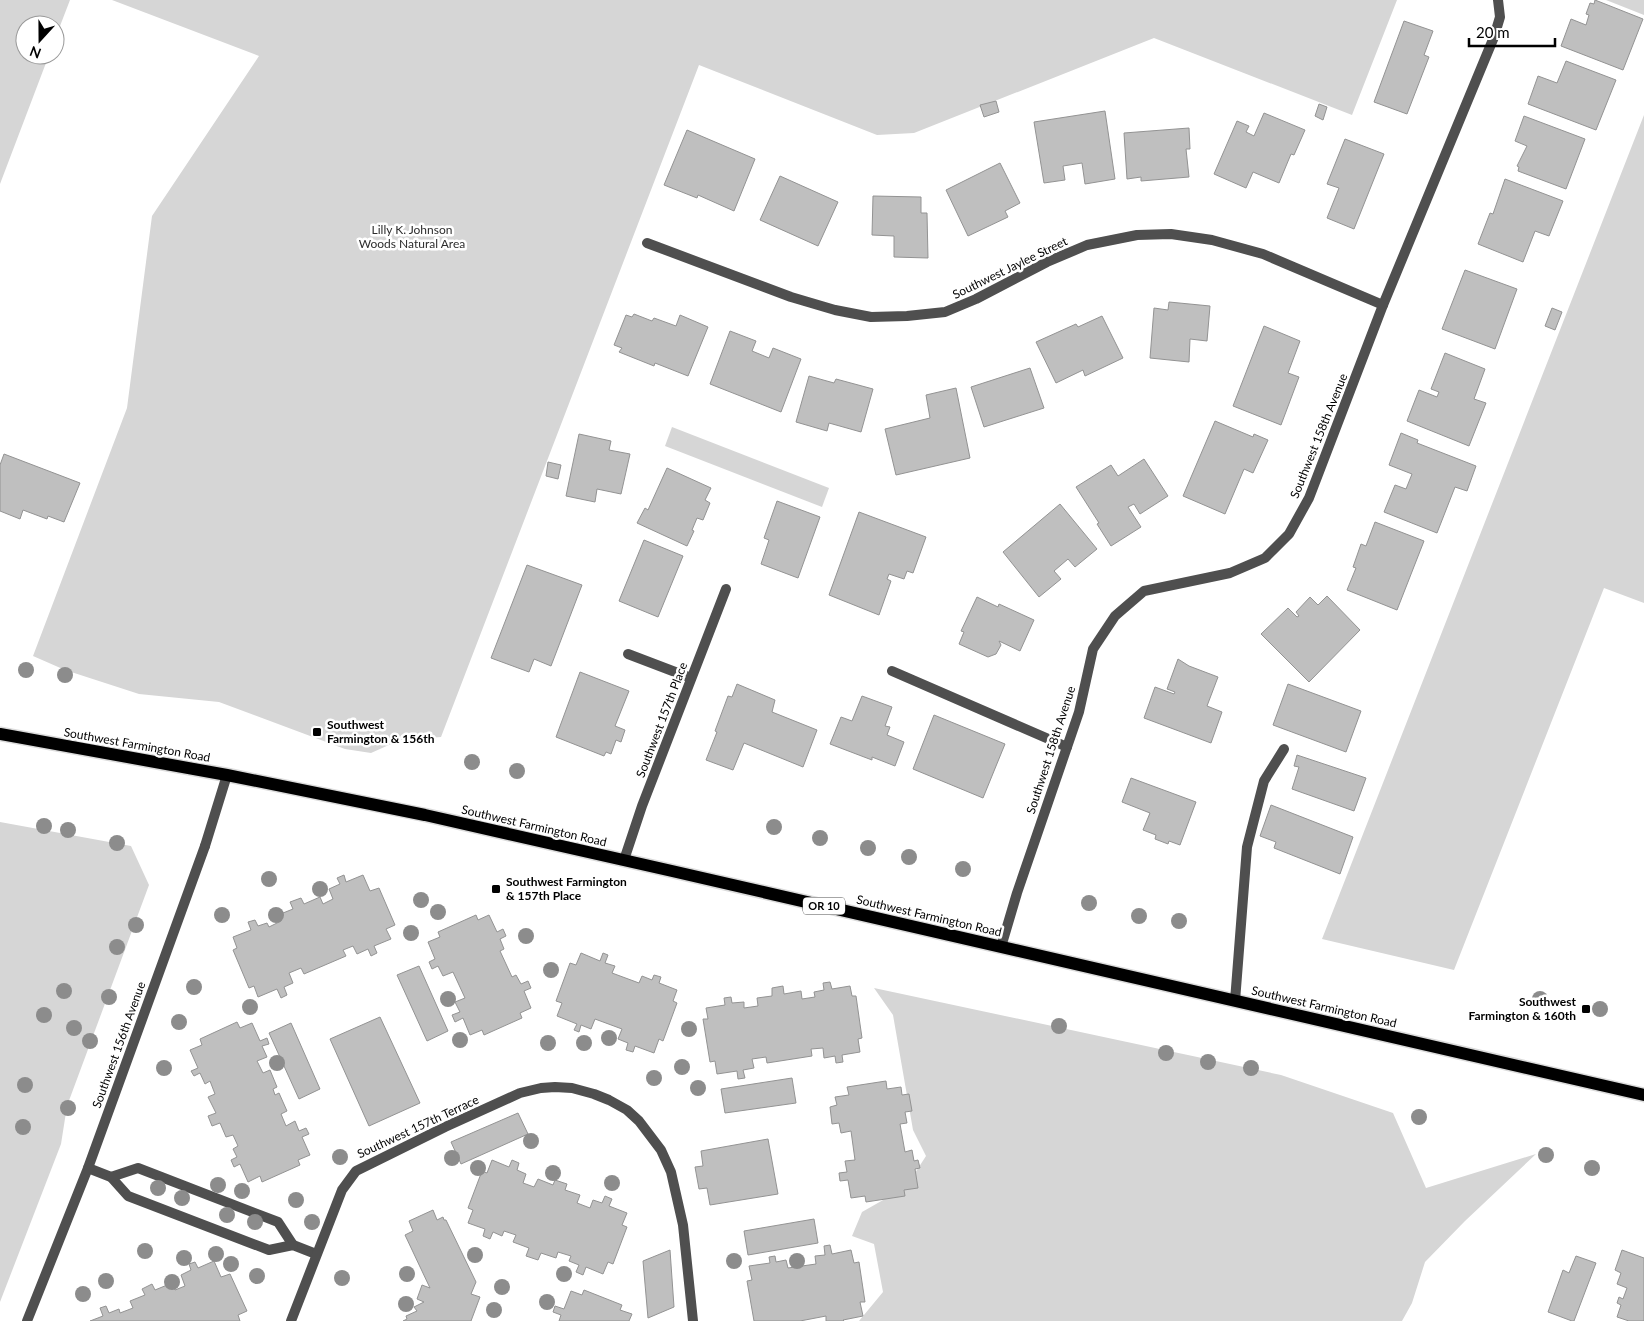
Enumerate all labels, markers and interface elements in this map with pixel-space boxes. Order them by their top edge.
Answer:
north arrow [15,15,65,65]
scale bar [1469,15,1555,47]
text: 20 m [1476,23,1510,41]
text: N [27,43,43,62]
park label: Lilly K. Johnson Woods Natural Area [359,222,465,251]
street label: Southwest Jaylee Street [950,233,1070,302]
street label: Southwest 158th Avenue [1287,371,1350,500]
street label: Southwest 157th Place [633,660,690,779]
street label: Southwest 158th Avenue [1023,684,1078,816]
place label: Southwest Farmington & 156th [327,717,435,746]
street label: Southwest Farmington Road [63,724,212,765]
marker: Southwest Farmington & 156th [311,726,323,738]
street label: Southwest Farmington Road [460,801,608,850]
place label: Southwest Farmington & 157th Place [506,874,627,903]
marker: Southwest Farmington & 157th Place [490,883,502,895]
street label: Southwest Farmington Road [855,891,1003,940]
road number: OR 10 [803,898,845,914]
street label: Southwest 156th Avenue [89,980,148,1110]
street label: Southwest Farmington Road [1250,982,1398,1031]
place label: Southwest Farmington & 160th [1469,994,1577,1023]
marker: Southwest Farmington & 160th [1580,1003,1592,1015]
street label: Southwest 157th Terrace [355,1092,481,1161]

